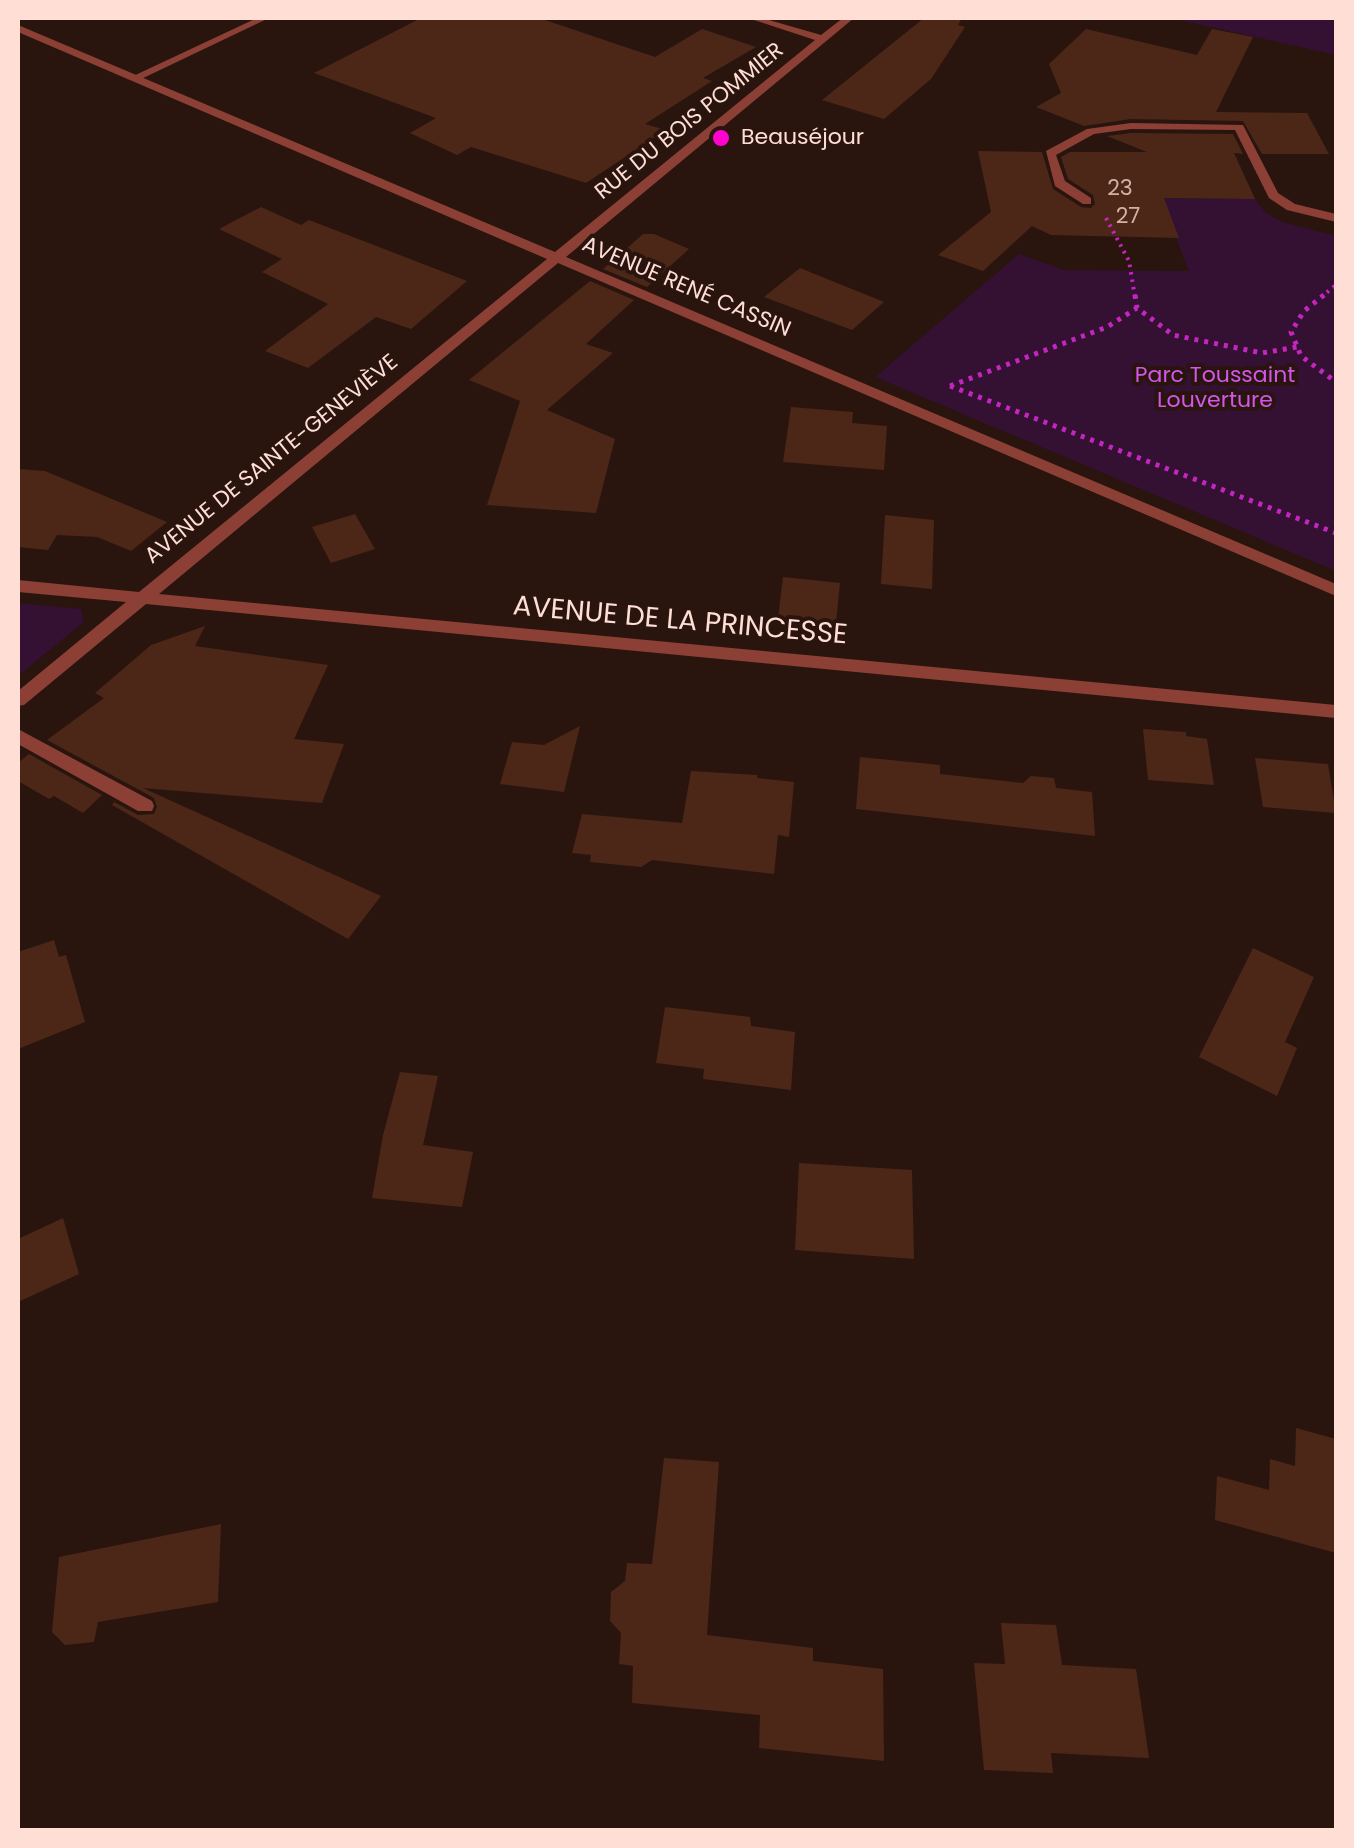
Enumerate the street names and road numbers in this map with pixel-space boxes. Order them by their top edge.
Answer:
street label: RUE DU BOIS POMMIER [591,38,789,206]
street label: AVENUE RENÉ CASSIN [578,232,794,344]
street label: AVENUE DE SAINTE-GENEVIÈVE [140,350,404,570]
street label: AVENUE DE LA PRINCESSE [511,591,849,653]

